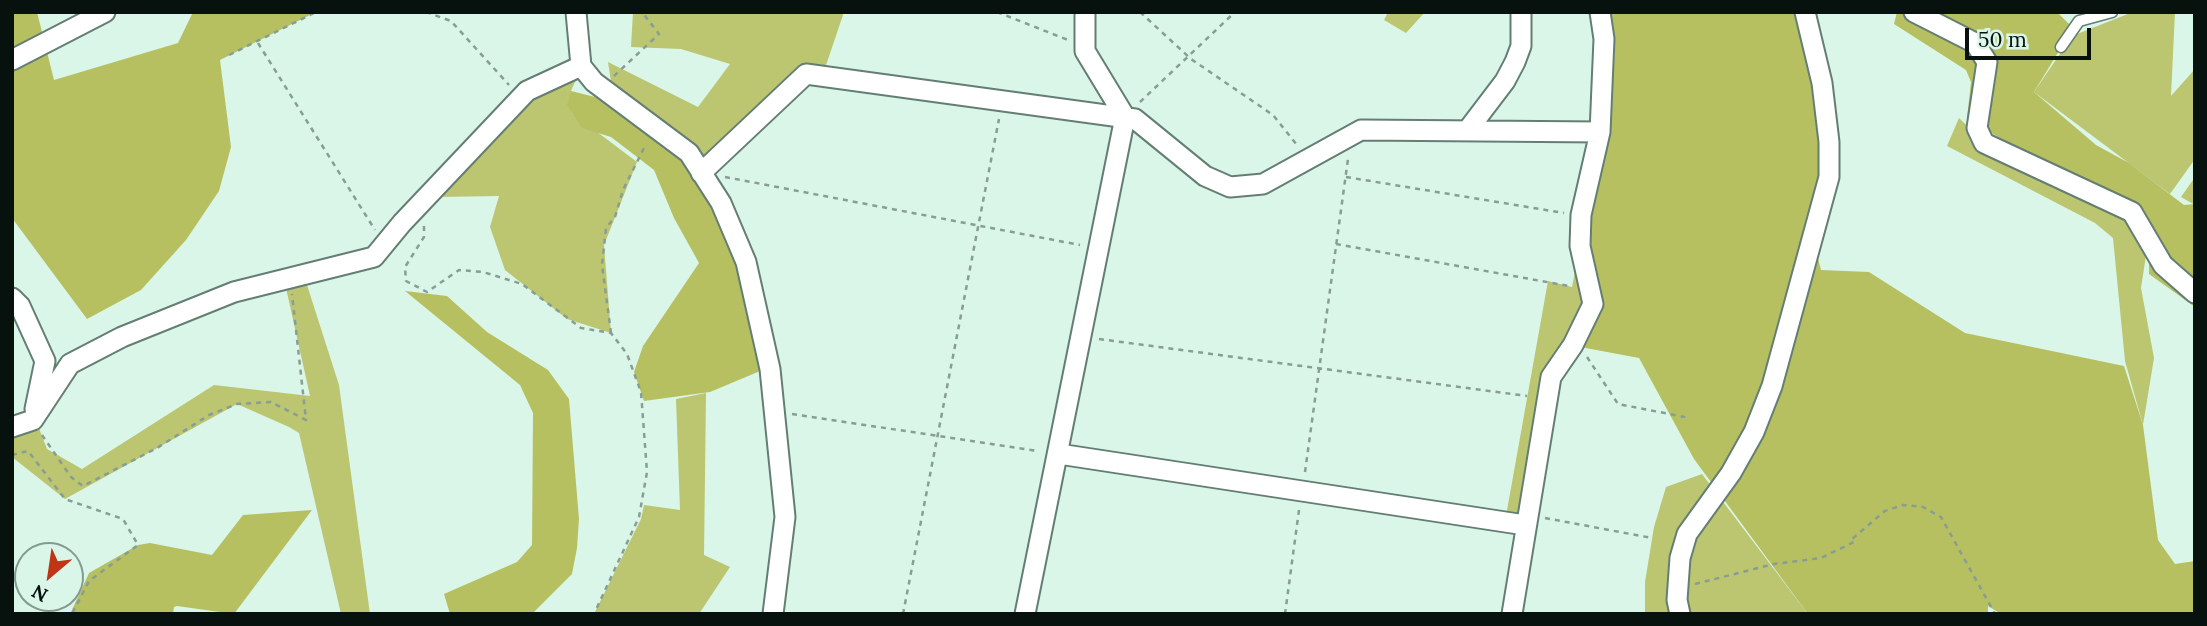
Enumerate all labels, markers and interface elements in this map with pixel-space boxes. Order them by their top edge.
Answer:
scale bar [1969,14,2095,58]
text: 50 m [1978,26,2027,53]
north arrow [14,542,84,612]
text: N [28,580,52,608]

